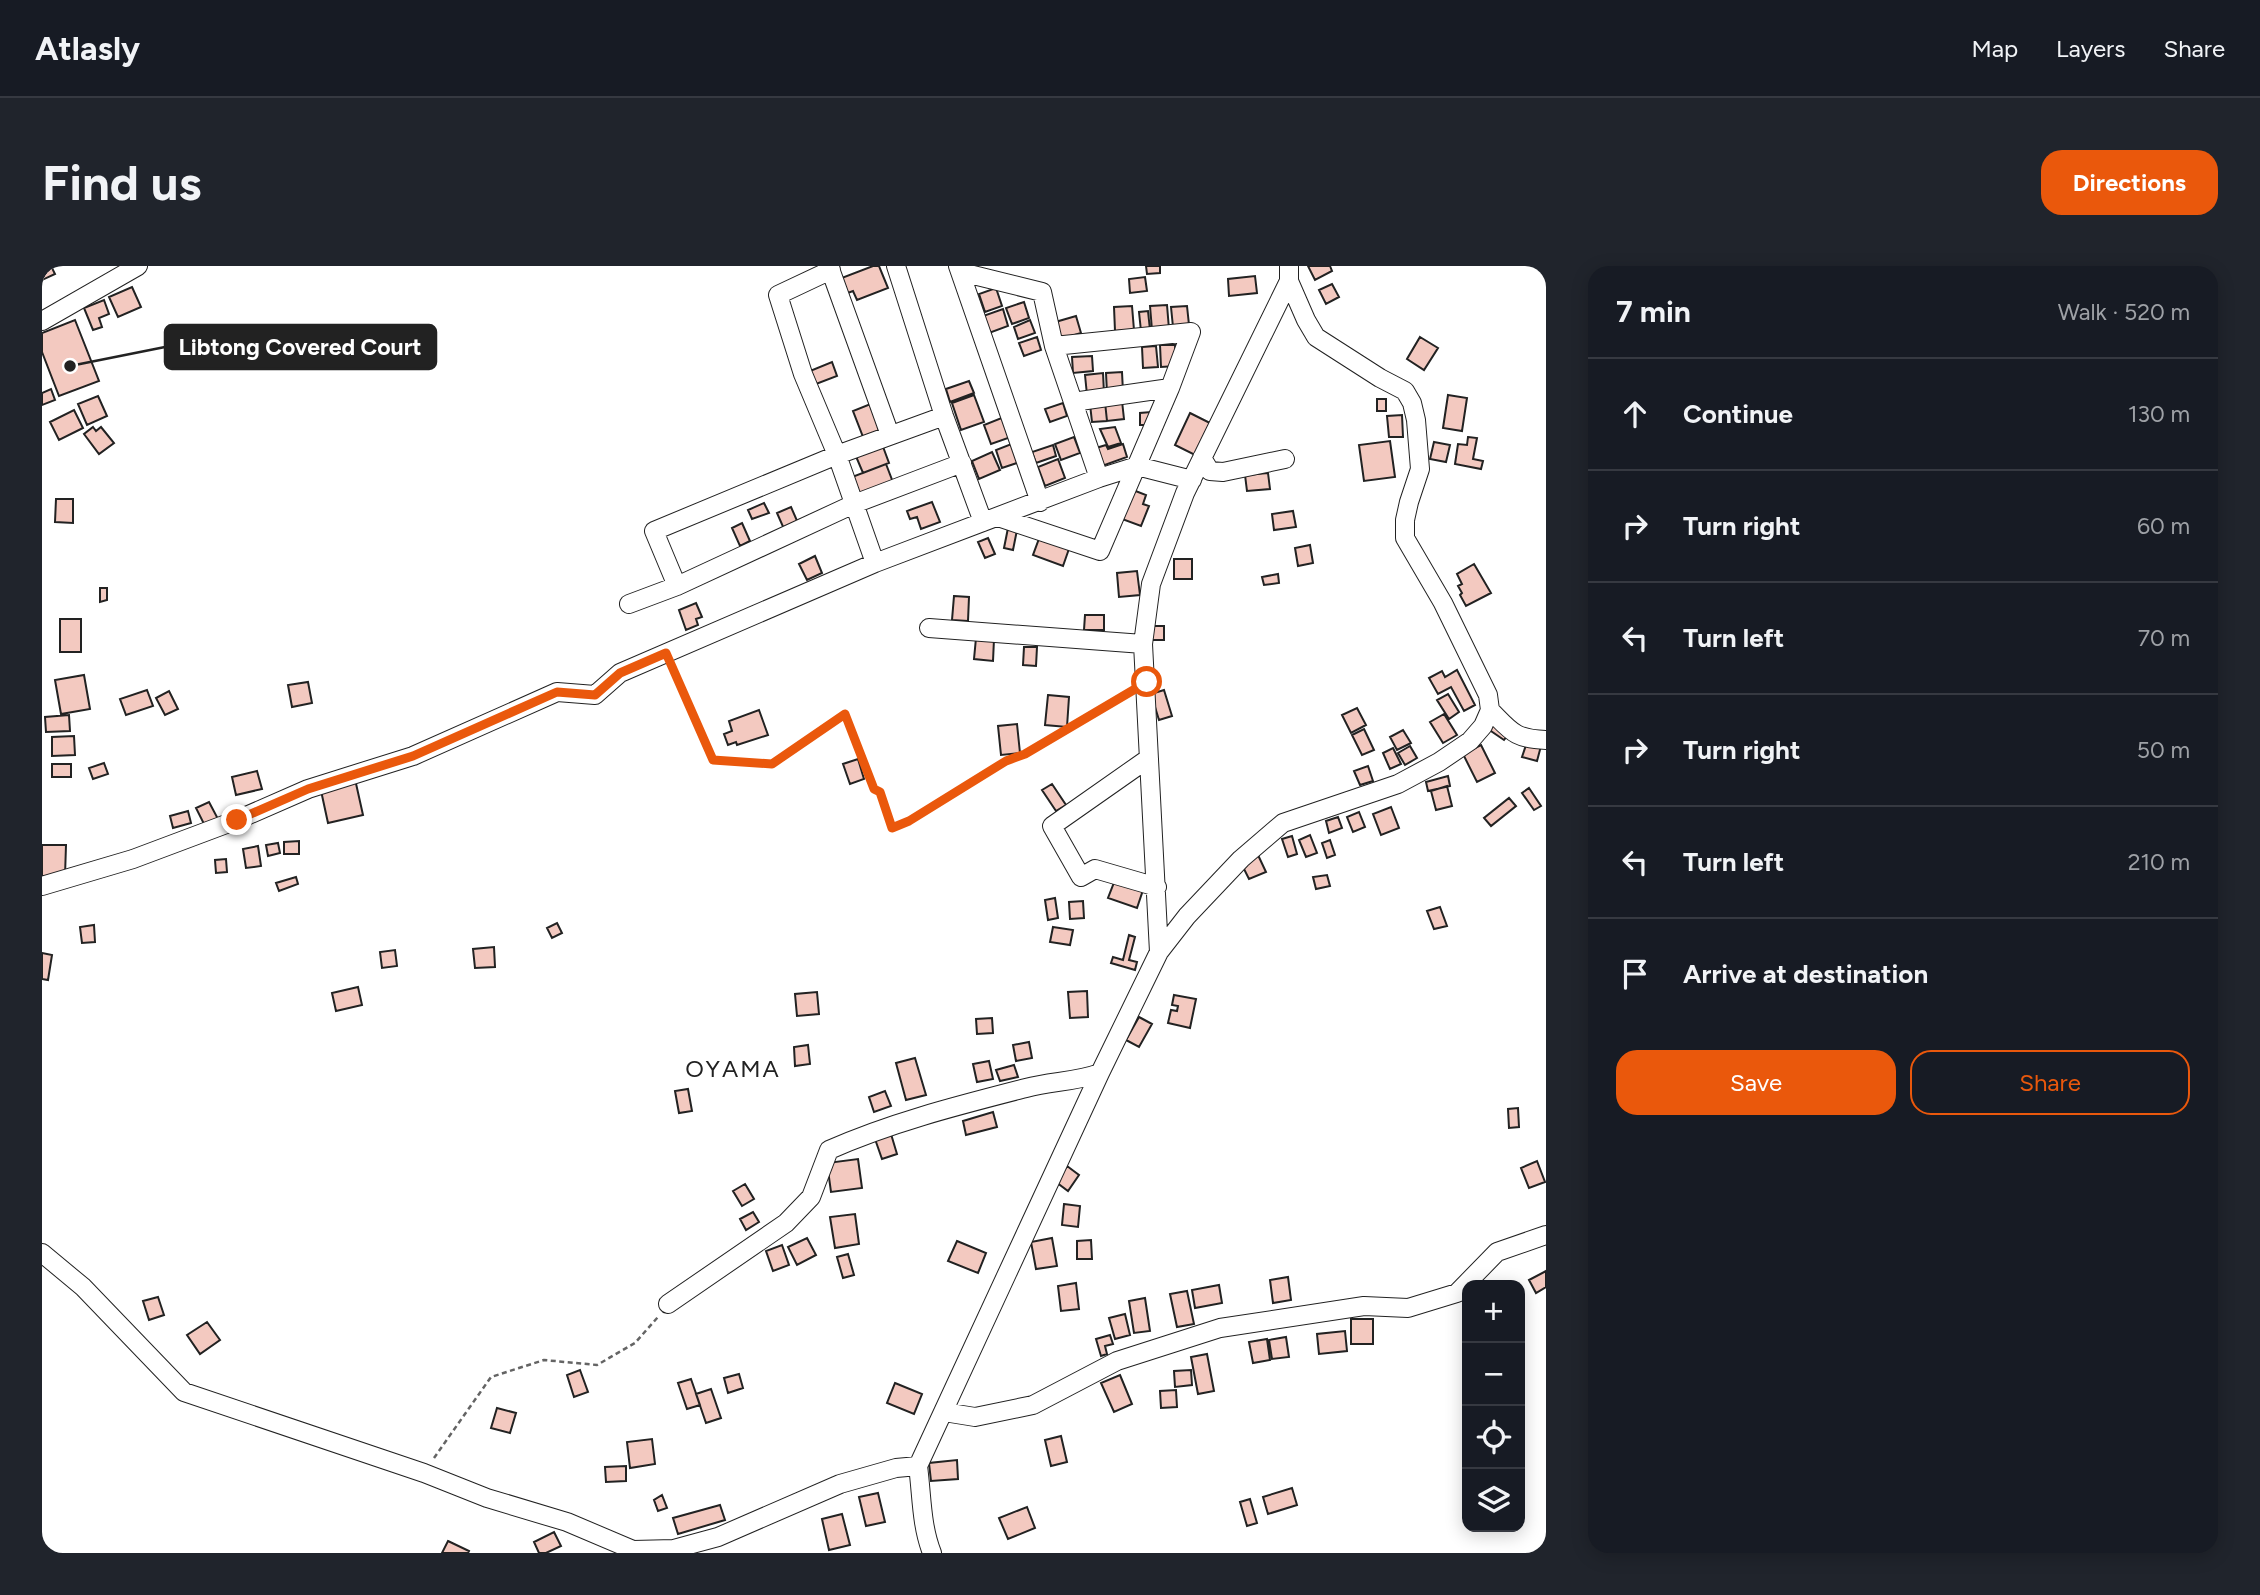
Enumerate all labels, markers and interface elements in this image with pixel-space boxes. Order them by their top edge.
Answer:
text: Atlasly [35,29,140,68]
text: Map [1971,34,2018,63]
text: Layers [2056,34,2125,63]
text: Share [2163,34,2225,63]
button: Directions [2041,150,2218,215]
text: Find us [42,153,201,212]
text: 7 min [1616,293,1691,330]
text: Walk · 520 m [2058,298,2190,326]
callout: Libtong Covered Court [165,325,436,369]
text: Libtong Covered Court [178,333,422,361]
icon: ahead [1616,395,1654,433]
text: Continue [1683,398,1793,430]
text: 130 m [2128,400,2190,428]
icon: right [1616,507,1654,545]
text: Turn right [1683,510,1800,542]
text: 60 m [2137,512,2190,540]
icon: left [1616,619,1654,657]
text: Turn left [1683,622,1784,654]
text: 70 m [2138,624,2190,652]
route start [1131,666,1162,697]
icon: right [1616,731,1654,769]
text: Turn right [1683,734,1800,766]
text: 50 m [2137,736,2190,764]
route end [221,804,252,835]
icon: left [1616,843,1654,881]
text: Turn left [1683,846,1784,878]
text: 210 m [2128,848,2190,876]
icon: arrive [1616,955,1654,993]
text: Arrive at destination [1683,958,1928,990]
button: Save [1616,1050,1896,1115]
button: Share [1910,1050,2190,1115]
district label: OYAMA [685,1054,781,1083]
map controls [1462,1280,1525,1532]
button: + [1462,1280,1525,1343]
button: − [1462,1343,1525,1406]
button: locate [1462,1406,1525,1469]
button: layers [1462,1469,1525,1532]

